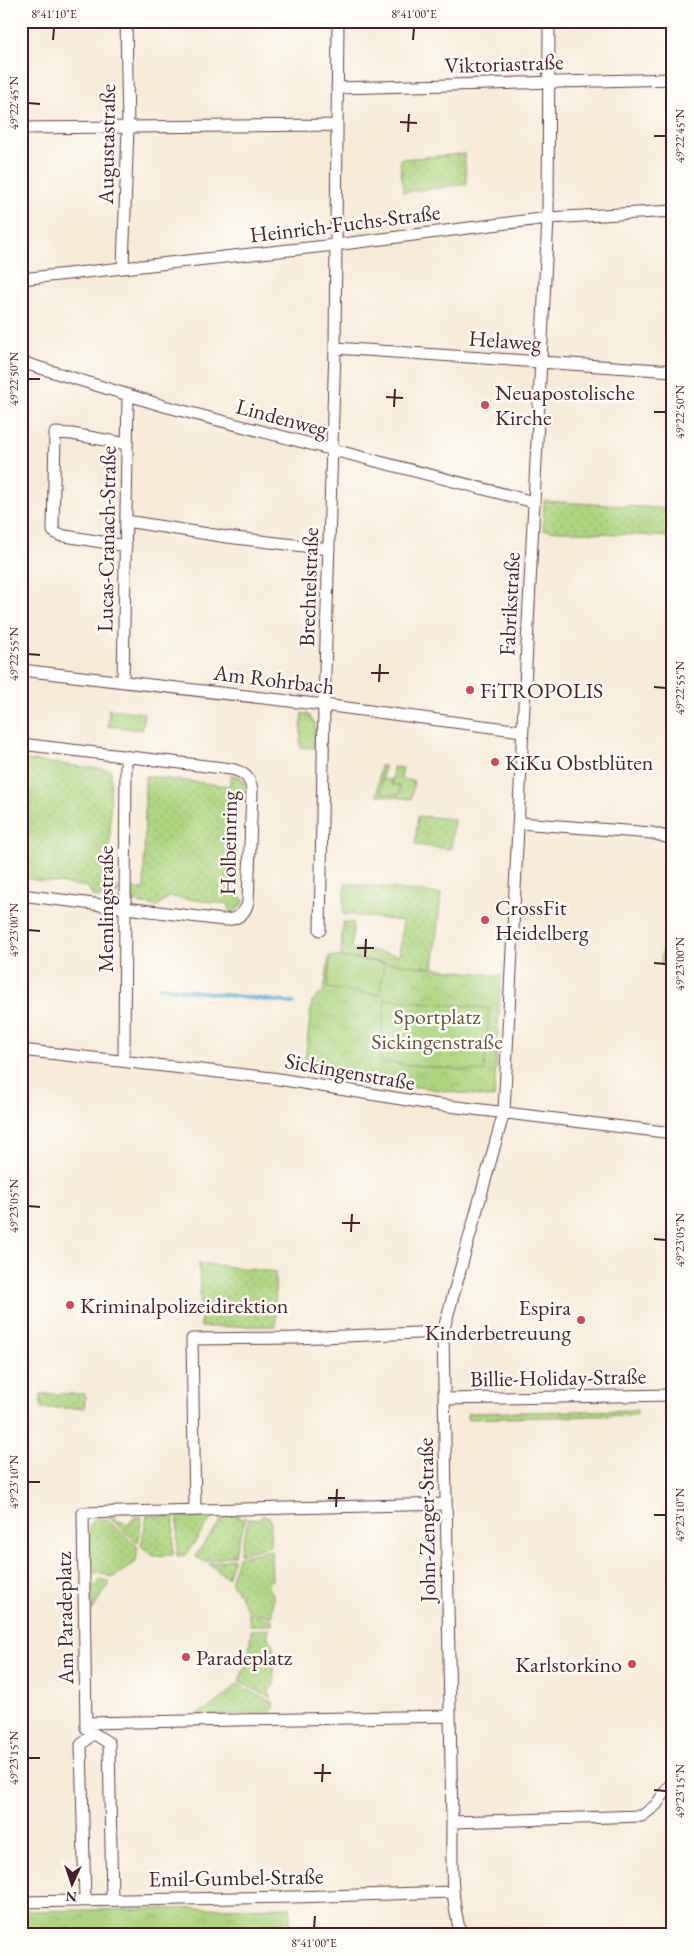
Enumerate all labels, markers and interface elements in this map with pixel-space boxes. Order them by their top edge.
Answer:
text: 8°41'10"E [31,6,77,22]
text: 8°41'00"E [391,6,437,22]
street label: Viktoriastraße [444,47,564,80]
text: 49°22'45"N [6,76,22,130]
street label: Augustastraße [91,83,122,206]
text: 49°22'45"N [672,109,688,163]
street label: Heinrich-Fuchs-Straße [248,197,442,250]
street label: Helaweg [468,323,543,358]
text: 49°22'50"N [6,352,22,406]
place label: Neuapostolische Kirche [495,378,635,432]
text: 49°22'50"N [672,385,688,439]
street label: Lindenweg [233,391,331,444]
marker: Neuapostolische Kirche [479,399,491,411]
street label: Lucas-Cranach-Straße [90,445,123,632]
street label: Brechtelstraße [292,526,325,647]
street label: Fabrikstraße [492,551,527,657]
text: 49°22'55"N [6,627,22,681]
street label: Am Rohrbach [211,658,336,701]
text: 49°22'55"N [672,661,688,715]
place label: FiTROPOLIS [480,676,603,705]
marker: FiTROPOLIS [464,684,476,696]
place label: KiKu Obstblüten [505,748,654,777]
marker: KiKu Obstblüten [489,756,501,768]
street label: Holbeinring [213,790,244,896]
street label: Memlingstraße [91,845,120,972]
place label: CrossFit Heidelberg [495,893,589,947]
text: 49°23'00"N [6,903,22,957]
marker: CrossFit Heidelberg [479,914,491,926]
text: 49°23'00"N [672,937,688,991]
park label: Sportplatz Sickingenstraße [371,1002,503,1056]
street label: Sickingenstraße [283,1046,418,1097]
text: 49°23'05"N [6,1179,22,1233]
text: 49°23'05"N [672,1213,688,1267]
place label: Kriminalpolizeidirektion [80,1291,289,1320]
place label: Espira Kinderbetreuung [425,1293,571,1347]
marker: Kriminalpolizeidirektion [64,1299,76,1311]
marker: Espira Kinderbetreuung [575,1314,587,1326]
street label: Billie-Holiday-Straße [470,1361,647,1394]
street label: John-Zenger-Straße [411,1437,442,1605]
text: 49°23'10"N [6,1455,22,1509]
text: 49°23'10"N [672,1488,688,1542]
street label: Am Paradeplatz [49,1551,80,1686]
place label: Paradeplatz [196,1643,293,1672]
place label: Karlstorkino [515,1650,622,1679]
marker: Paradeplatz [180,1651,192,1663]
marker: Karlstorkino [626,1658,638,1670]
text: 49°23'15"N [6,1731,22,1785]
text: 49°23'15"N [672,1764,688,1818]
north arrow [48,1858,98,1908]
street label: Emil-Gumbel-Straße [148,1861,324,1894]
text: N [65,1888,77,1906]
text: 8°41'00"E [291,1935,337,1951]

